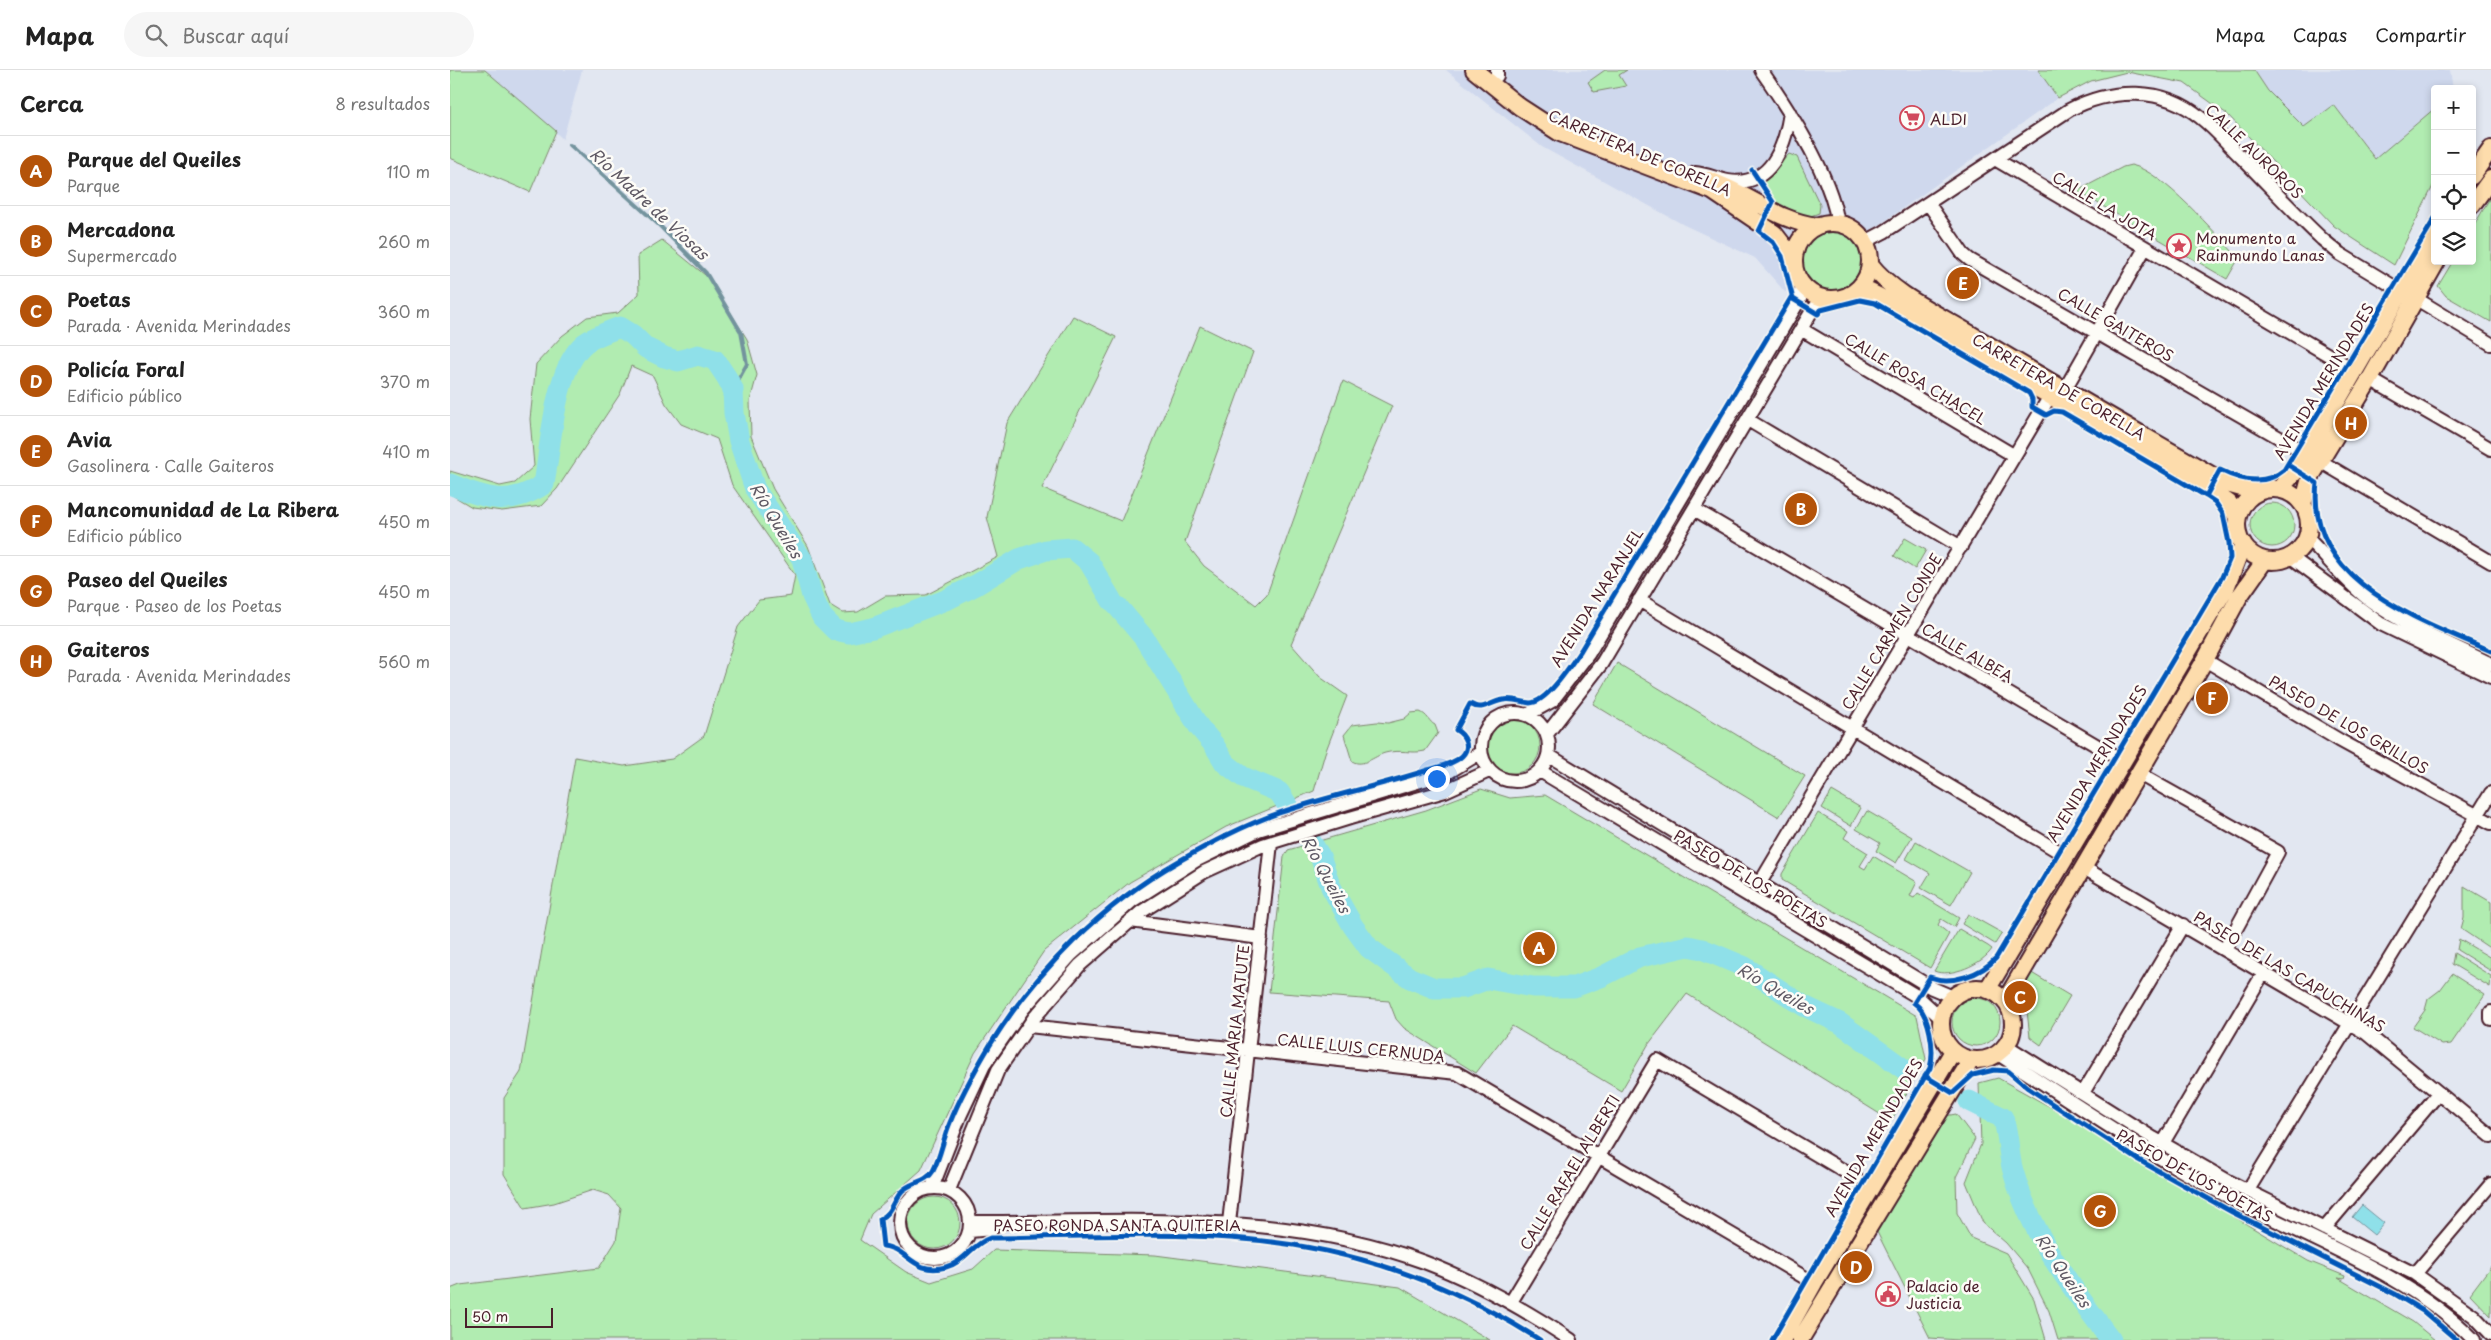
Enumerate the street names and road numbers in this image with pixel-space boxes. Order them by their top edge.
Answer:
street label: CALLE AUROROS [2201,98,2309,204]
street label: CARRETERA DE CORELLA [1545,103,1735,201]
street label: CALLE LA JOTA [2048,165,2162,245]
street label: CALLE GAITEROS [2054,281,2178,367]
street label: AVENIDA MERINDADES [2267,298,2379,464]
street label: CALLE ROSA CHACEL [1841,326,1991,430]
street label: CARRETERA DE CORELLA [1968,327,2150,445]
street label: AVENIDA NARANJEL [1544,523,1648,671]
street label: CALLE CARMEN CONDE [1835,548,1947,714]
street label: CALLE ALBEA [1918,616,2018,688]
street label: PASEO DE LOS GRILLOS [2265,669,2433,779]
street label: AVENIDA MERINDADES [2040,680,2152,846]
street label: PASEO DE LOS POETAS [1670,823,1832,933]
street label: PASEO DE LAS CAPUCHINAS [2190,905,2390,1037]
street label: CALLE MARIA MATUTE [1213,943,1255,1119]
street label: CALLE LUIS CERNUDA [1276,1027,1446,1067]
street label: AVENIDA MERINDADES [1818,1054,1928,1220]
street label: CALLE RAFAEL ALBERTI [1513,1090,1625,1254]
street label: PASEO DE LOS POETAS [2113,1122,2277,1228]
street label: PASEO RONDA SANTA QUITERIA [993,1213,1241,1236]

